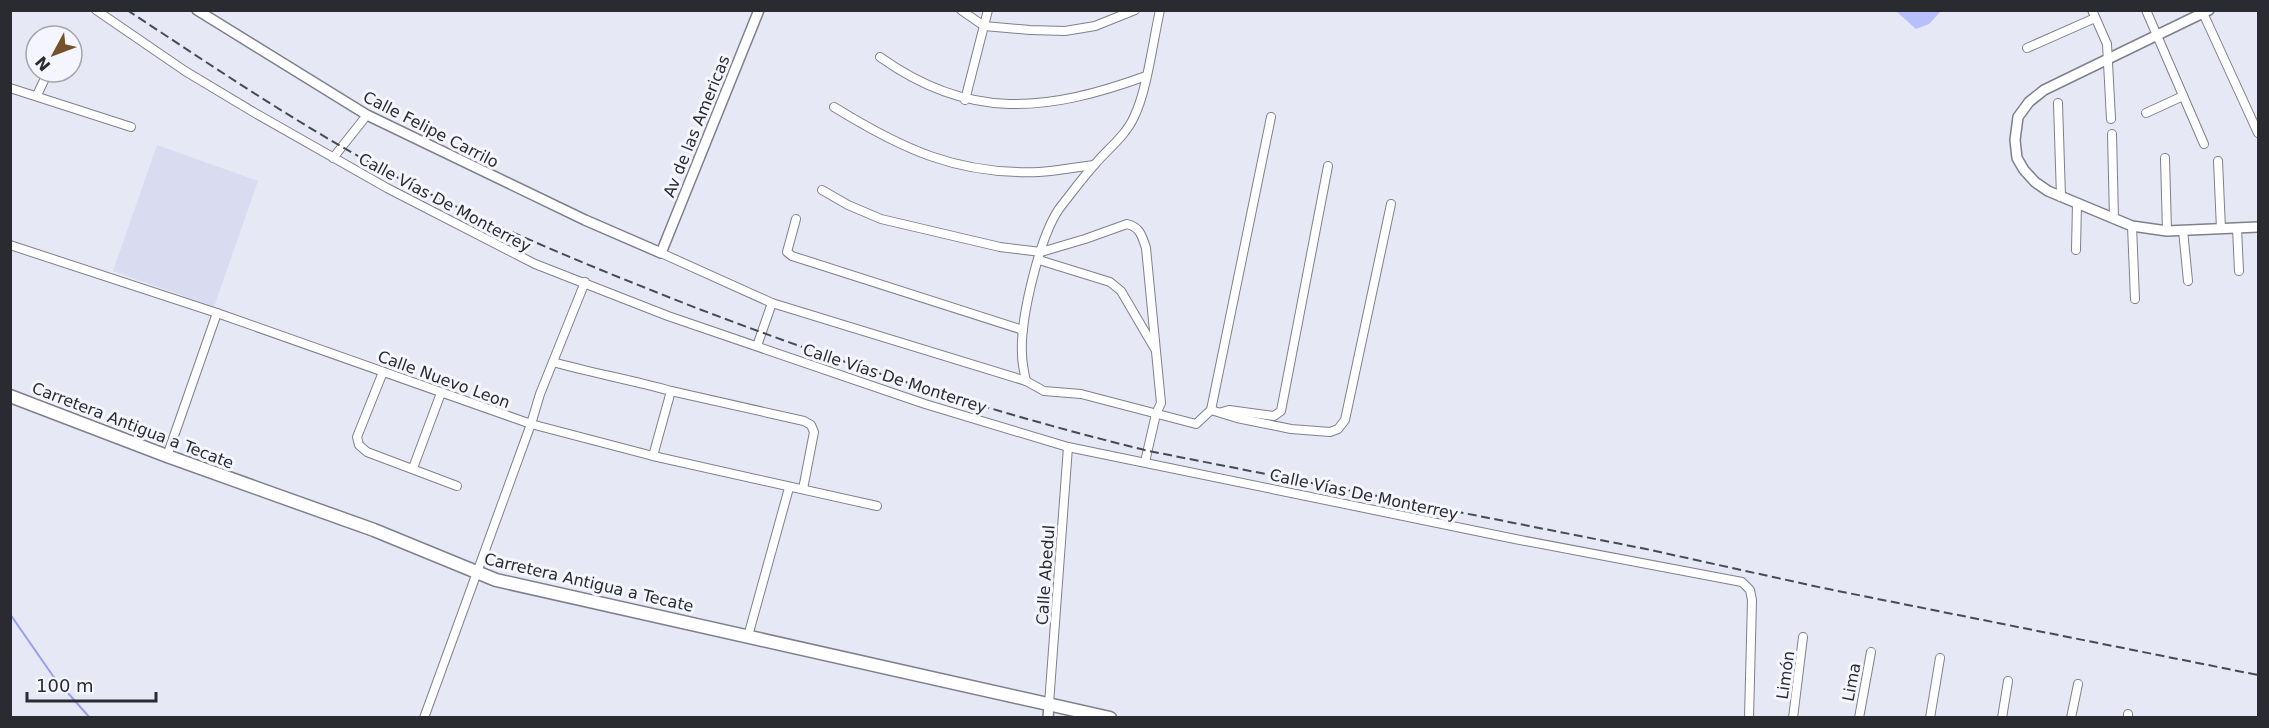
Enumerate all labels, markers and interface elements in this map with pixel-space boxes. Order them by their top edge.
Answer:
north arrow [24,24,84,84]
text: N [31,52,55,75]
street label: Av de las Americas [659,52,734,200]
street label: Calle Felipe Carrilo [360,87,502,172]
street label: Calle Vías De Monterrey [355,149,534,256]
street label: Calle Vías De Monterrey [800,340,989,417]
street label: Calle Nuevo Leon [375,347,513,412]
street label: Carretera Antigua a Tecate [29,378,236,473]
street label: Calle Vías De Monterrey [1268,465,1460,524]
street label: Calle Abedul [1033,524,1058,626]
street label: Carretera Antigua a Tecate [482,549,695,616]
street label: Limón [1773,650,1798,701]
street label: Lima [1838,661,1865,703]
scale bar [27,665,156,703]
text: 100 m [36,675,94,696]

